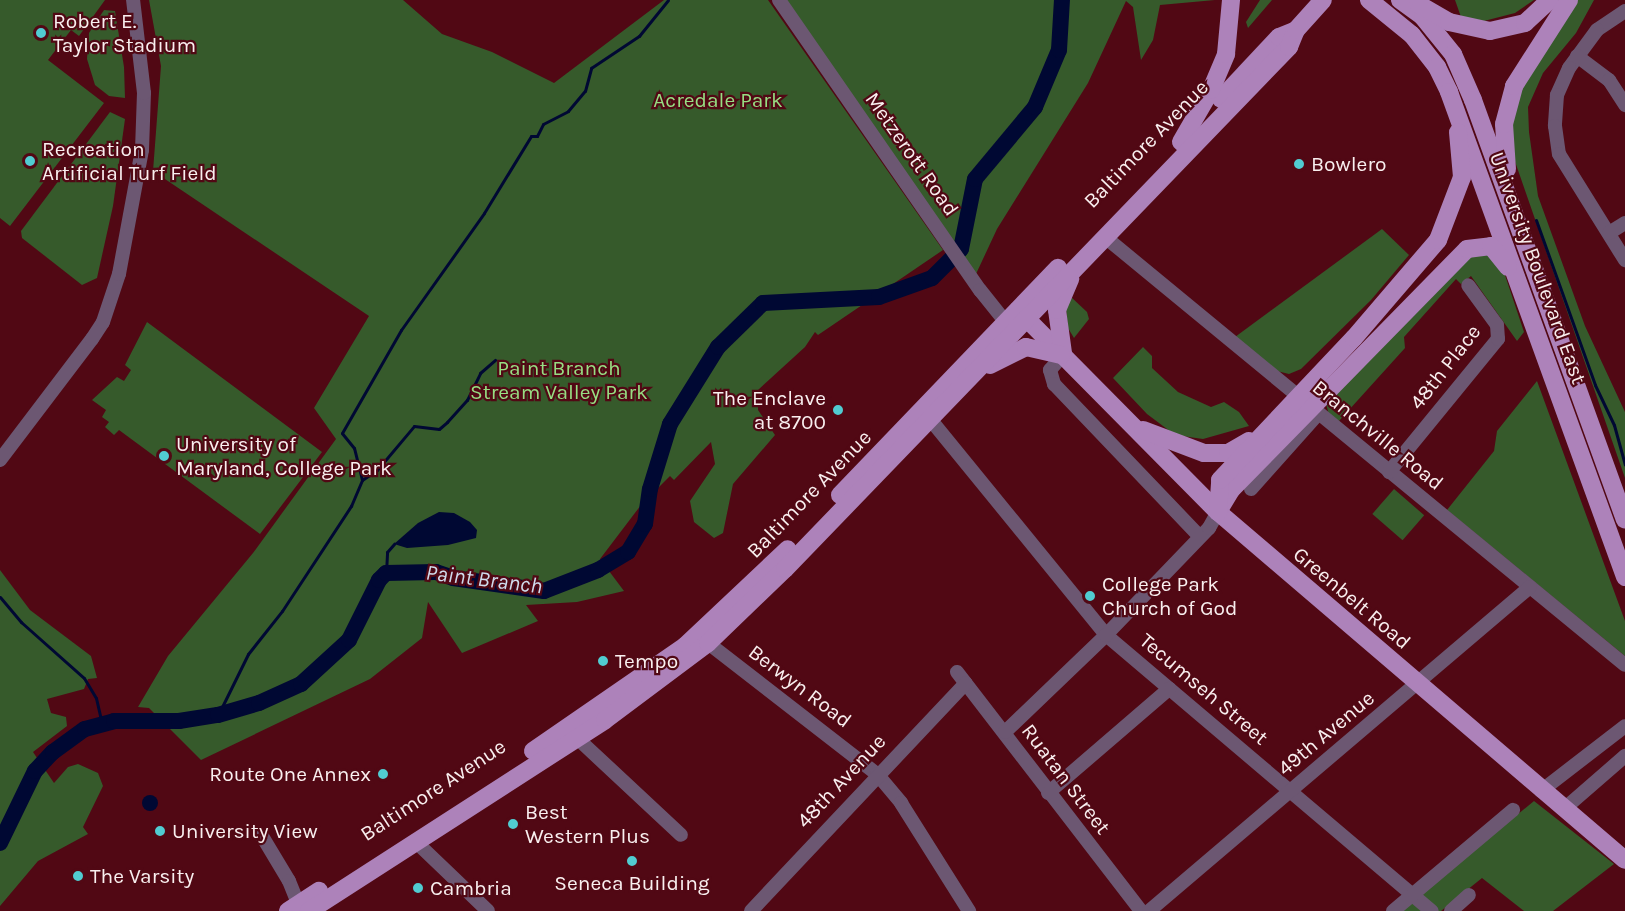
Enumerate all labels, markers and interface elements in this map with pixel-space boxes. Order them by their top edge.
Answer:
place label: Robert E. Taylor Stadium [53,8,196,58]
marker: Robert E. Taylor Stadium [34,26,48,40]
street label: Baltimore Avenue [1079,75,1213,213]
park label: Acredale Park [653,87,783,113]
street label: Metzerott Road [860,87,964,221]
place label: Recreation Artificial Turf Field [42,136,217,186]
street label: University Boulevard East [1484,149,1592,387]
place label: Bowlero [1311,151,1386,177]
marker: Recreation Artificial Turf Field [23,154,37,168]
marker: Bowlero [1292,157,1306,171]
street label: 48th Place [1404,319,1486,415]
park label: Paint Branch Stream Valley Park [470,355,648,405]
street label: Branchville Road [1307,375,1449,495]
place label: The Enclave at 8700 [713,385,826,435]
marker: The Enclave at 8700 [831,403,845,417]
street label: Baltimore Avenue [742,425,876,563]
place label: University of Maryland, College Park [176,431,392,481]
marker: University of Maryland, College Park [157,449,171,463]
street label: Greenbelt Road [1288,542,1416,654]
water label: Paint Branch [424,560,544,600]
place label: College Park Church of God [1102,571,1237,621]
marker: College Park Church of God [1083,589,1097,603]
street label: Tecumseh Street [1135,628,1273,750]
street label: Berwyn Road [744,639,856,733]
place label: Tempo [615,648,678,674]
marker: Tempo [596,654,610,668]
street label: 49th Avenue [1272,685,1380,781]
street label: Ruatan Street [1016,719,1116,839]
street label: 48th Avenue [791,729,891,833]
street label: Baltimore Avenue [356,734,510,846]
place label: Route One Annex [209,761,371,787]
marker: Route One Annex [376,767,390,781]
place label: Best Western Plus [525,799,650,849]
marker: Best Western Plus [506,817,520,831]
place label: University View [172,818,318,844]
marker: University View [153,824,167,838]
marker: Seneca Building [625,854,639,868]
place label: The Varsity [90,863,194,889]
marker: The Varsity [71,869,85,883]
place label: Seneca Building [554,870,710,896]
place label: Cambria [430,875,512,901]
marker: Cambria [411,881,425,895]

